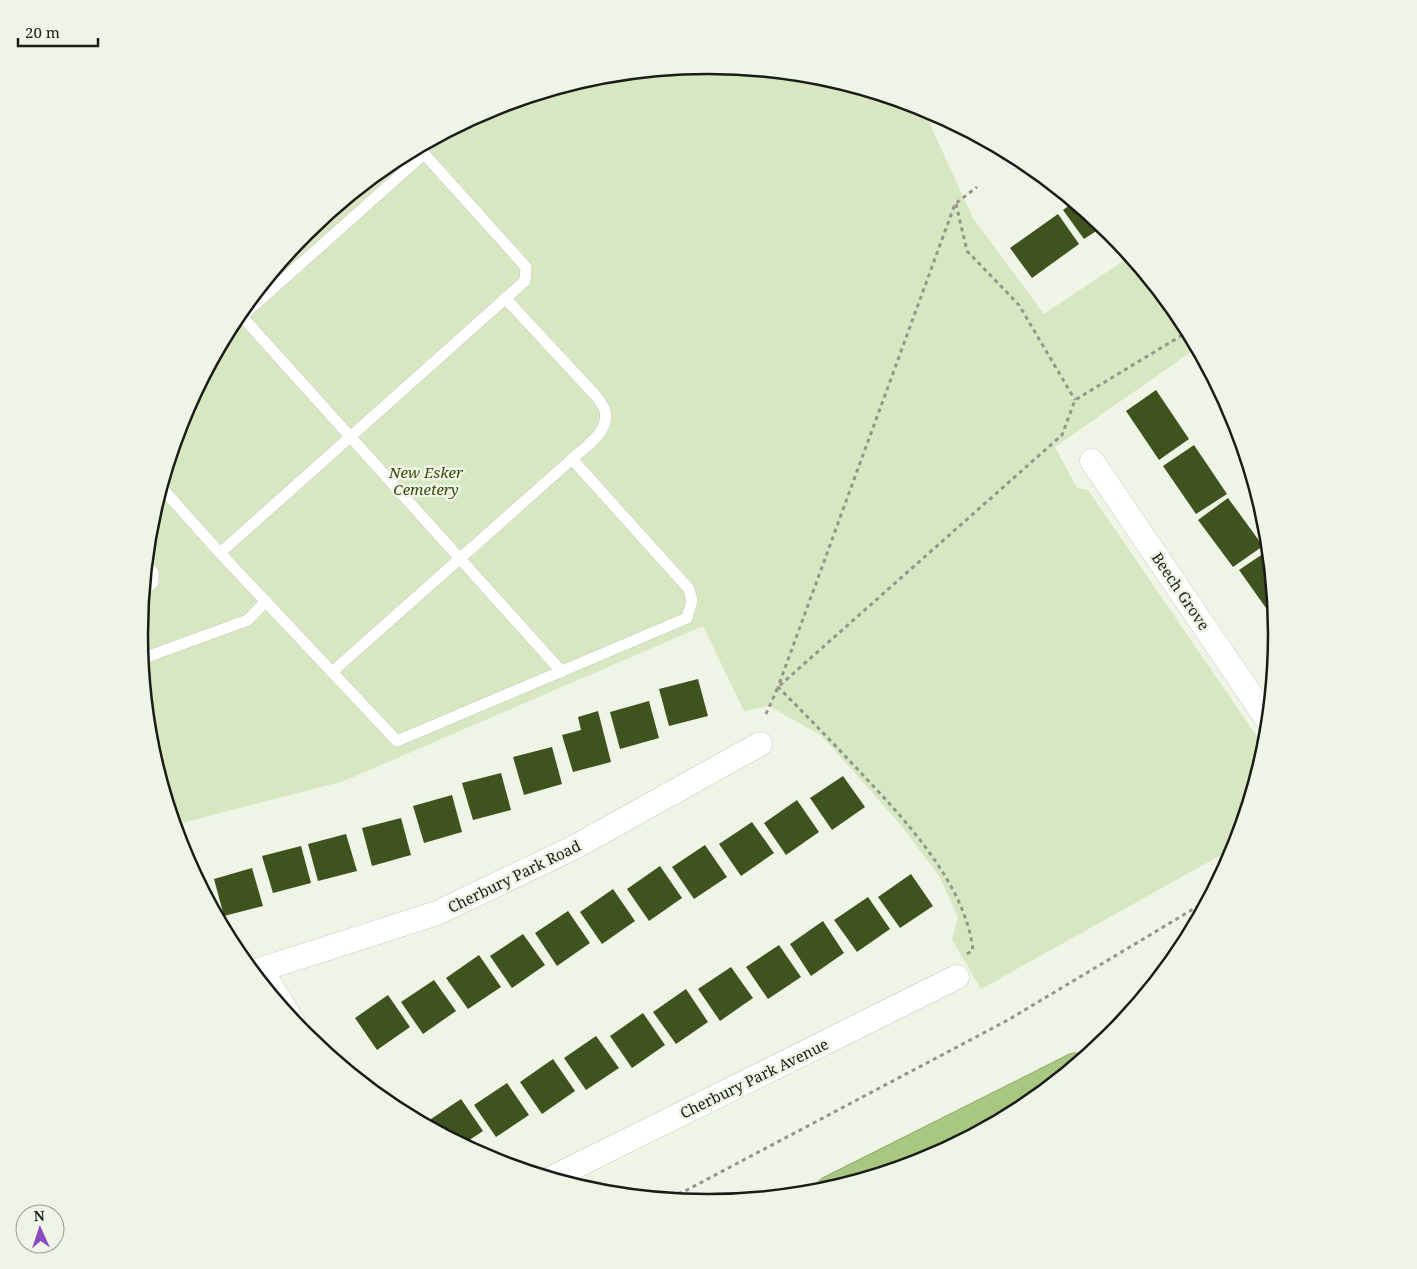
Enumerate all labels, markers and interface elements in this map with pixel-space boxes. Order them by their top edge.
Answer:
scale bar [18,15,98,47]
text: 20 m [25,22,60,42]
park label: New Esker Cemetery [388,462,464,499]
street label: Beech Grove [1148,548,1214,634]
street label: Cherbury Park Road [444,835,584,917]
street label: Cherbury Park Avenue [676,1033,832,1123]
north arrow [15,1204,65,1254]
text: N [33,1206,45,1225]

